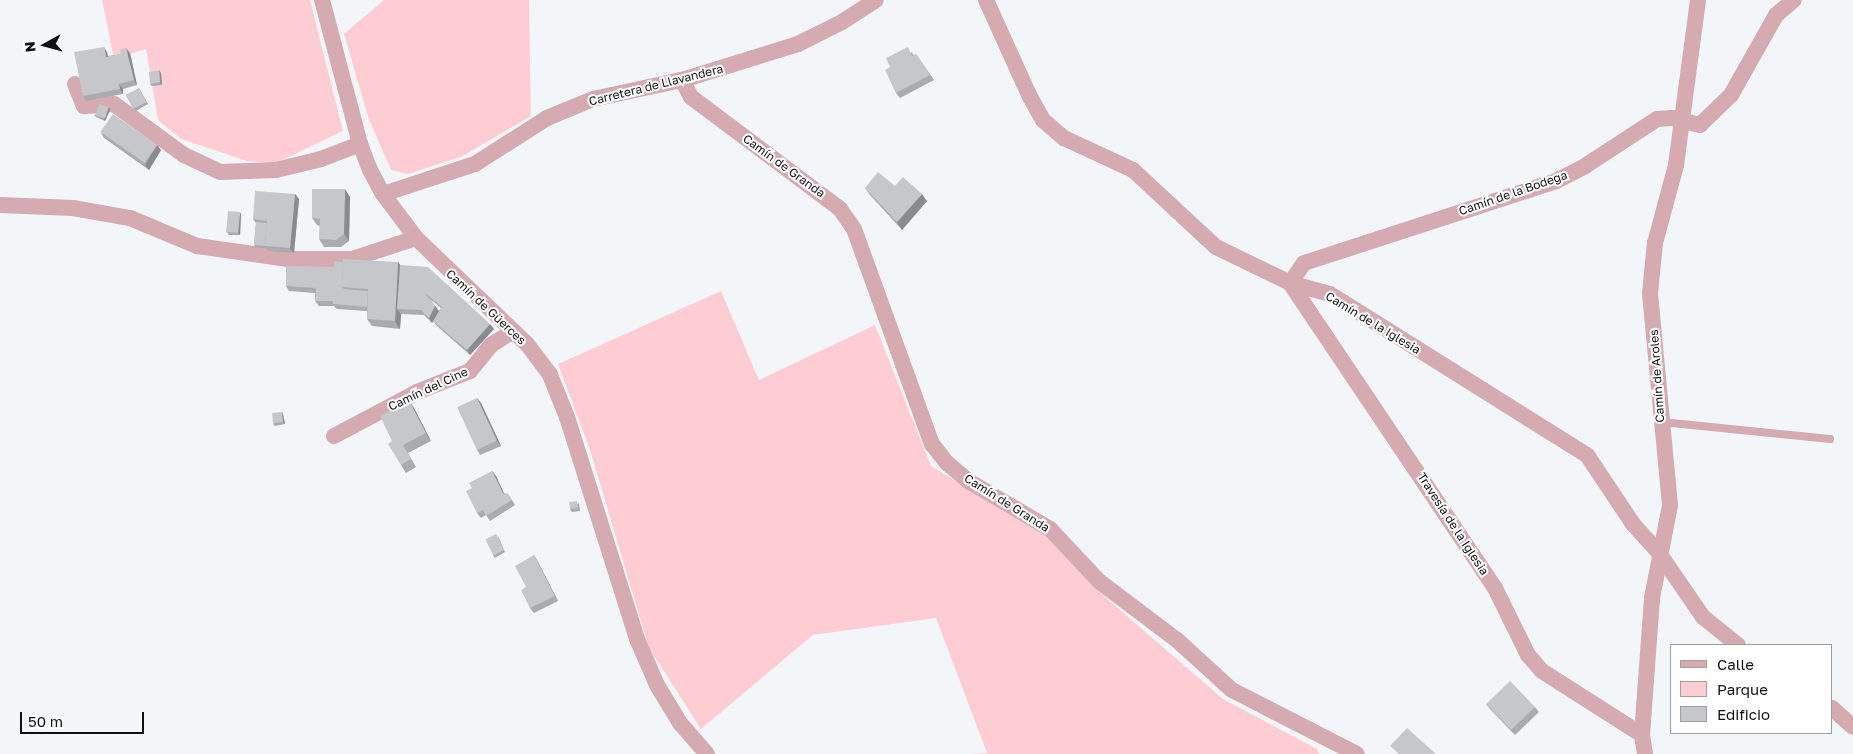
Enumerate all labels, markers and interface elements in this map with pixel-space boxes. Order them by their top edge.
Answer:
north arrow [20,20,70,70]
text: N [21,41,39,53]
street label: Carretera de Llavandera [587,61,725,109]
street label: Camín de Granda [740,131,828,201]
street label: Camín de la Bodega [1457,168,1569,218]
street label: Camín de Güerces [443,266,529,348]
street label: Camín de la Iglesia [1323,289,1423,357]
street label: Camín de Aroles [1647,329,1667,423]
street label: Camín del Cine [386,364,470,414]
street label: Travesía de la Iglesia [1414,470,1492,578]
street label: Camín de Granda [962,471,1052,535]
legend [1670,644,1833,734]
text: Calle [1717,655,1754,673]
text: Parque [1717,680,1768,698]
scale bar [22,702,146,734]
text: Edificio [1717,705,1770,723]
text: 50 m [28,712,63,730]

